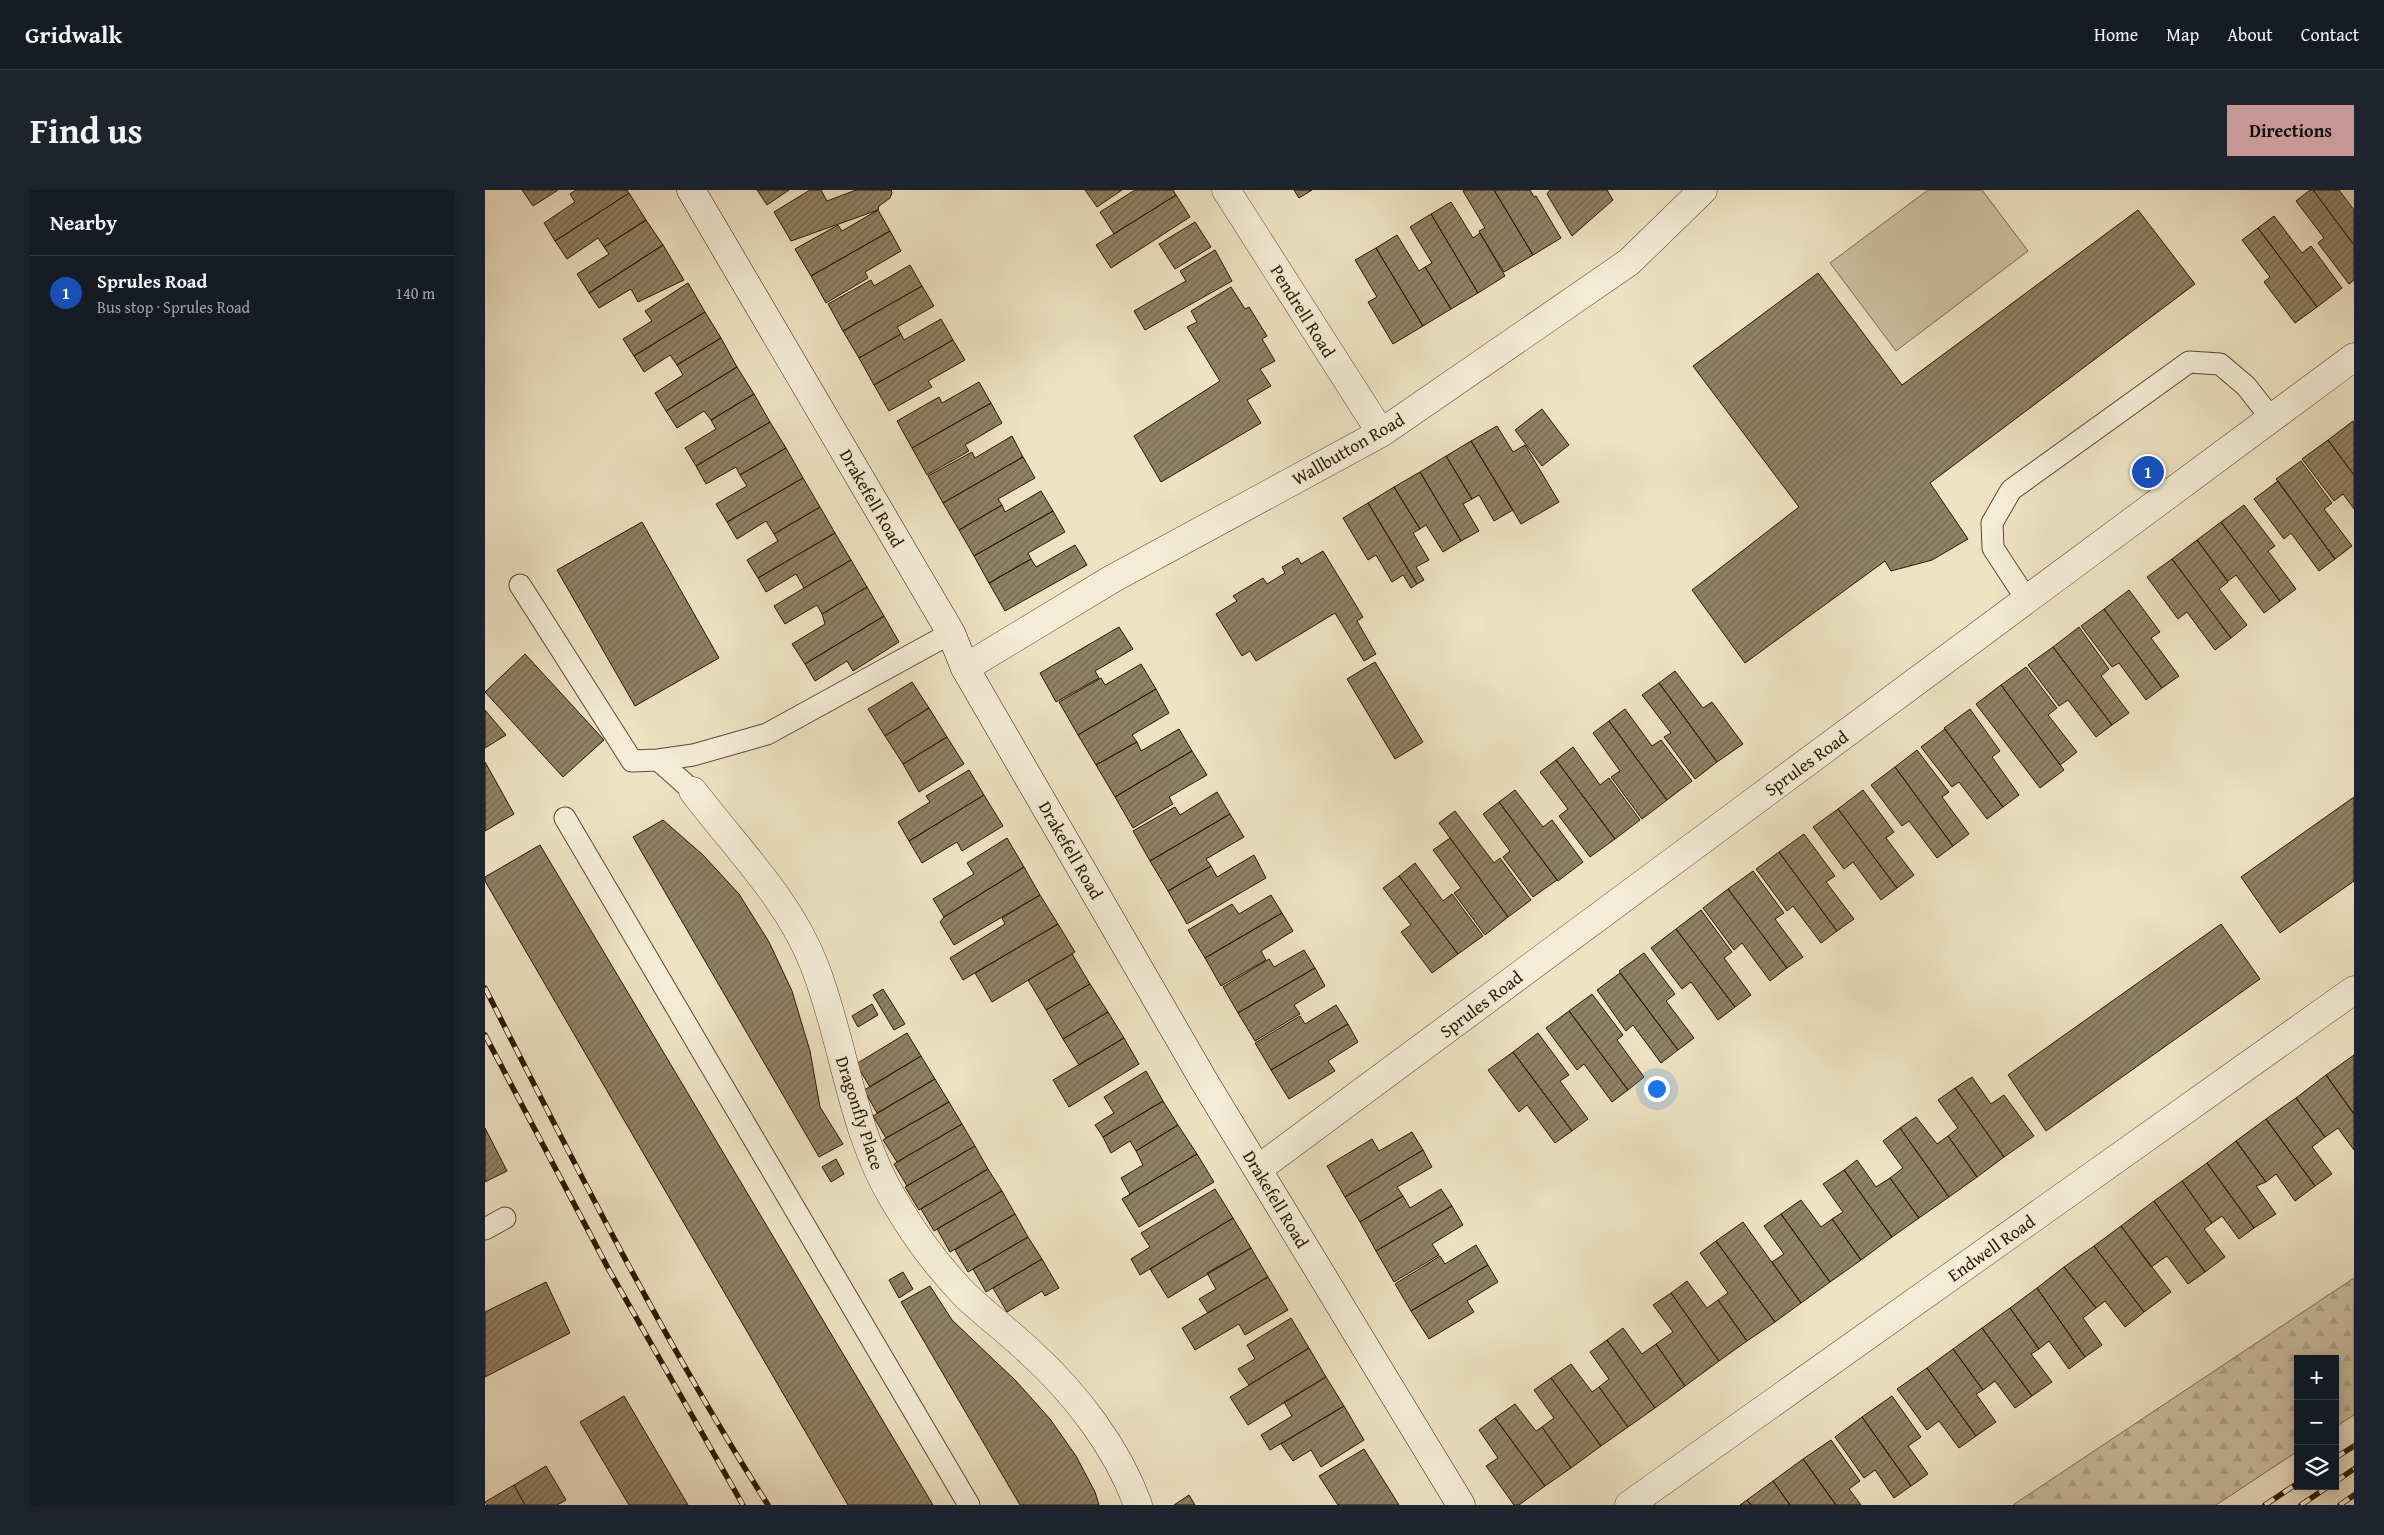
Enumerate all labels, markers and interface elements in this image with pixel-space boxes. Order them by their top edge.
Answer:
text: Gridwalk [25,17,122,52]
text: Home [2094,21,2138,48]
text: Map [2166,21,2199,48]
text: About [2227,21,2273,48]
text: Contact [2301,21,2359,48]
text: Find us [30,105,143,156]
button: Directions [2227,105,2354,156]
text: Nearby [50,207,117,238]
street label: Pendrell Road [1264,259,1343,363]
text: Sprules Road [97,267,208,295]
text: 1 [62,281,70,305]
text: 140 m [395,281,435,305]
text: Bus stop · Sprules Road [97,295,250,319]
street label: Wallbutton Road [1287,406,1410,492]
street label: Drakefell Road [833,444,911,553]
pin: 1 [2132,453,2164,491]
street label: Sprules Road [1758,723,1854,803]
street label: Drakefell Road [1032,796,1110,905]
street label: Sprules Road [1434,964,1529,1044]
street label: Dragonfly Place [829,1053,891,1173]
your location [1644,1076,1670,1102]
street label: Drakefell Road [1236,1145,1316,1253]
street label: Endwell Road [1942,1208,2041,1288]
map controls [2294,1355,2339,1490]
button: + [2294,1355,2339,1400]
button: − [2294,1400,2339,1445]
button: layers [2294,1445,2339,1490]

